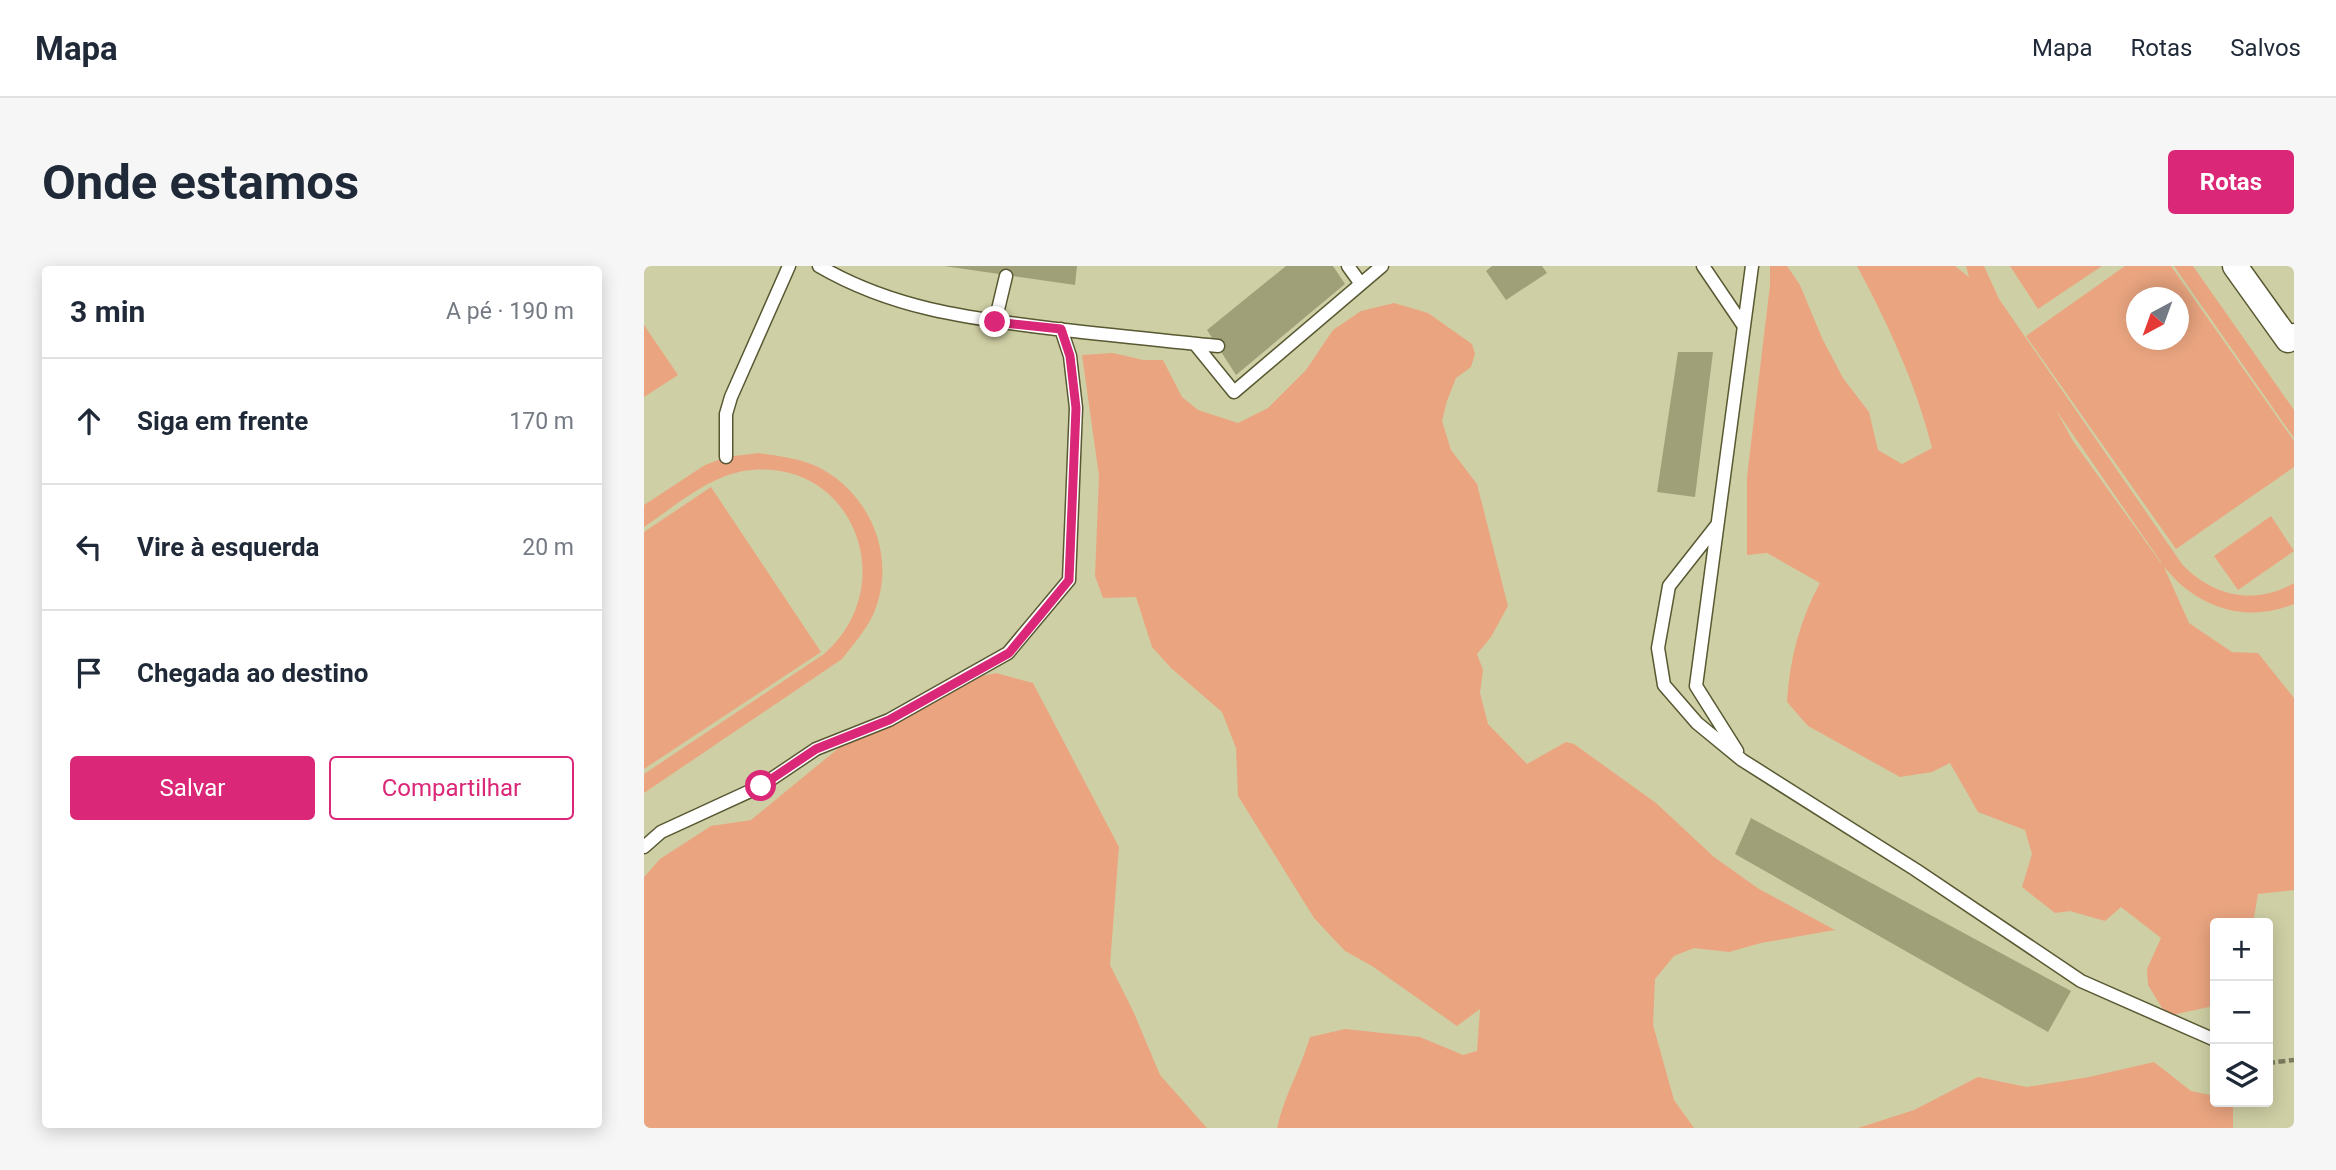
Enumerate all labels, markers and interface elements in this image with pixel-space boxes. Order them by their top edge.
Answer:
text: Mapa [35,29,118,68]
text: Mapa [2032,34,2093,62]
text: Rotas [2131,34,2192,62]
text: Salvos [2230,34,2301,62]
button: Rotas [2168,150,2294,214]
text: Onde estamos [42,154,359,211]
north arrow [2126,287,2189,350]
text: 3 min [70,294,145,329]
text: A pé · 190 m [446,298,574,325]
route end [979,306,1010,337]
icon: ahead [70,402,108,440]
text: Siga em frente [137,406,308,436]
text: 170 m [509,408,574,435]
icon: left [70,528,108,566]
text: Vire à esquerda [137,532,320,562]
text: 20 m [522,534,574,561]
icon: arrive [70,654,108,692]
text: Chegada ao destino [137,658,368,688]
button: Salvar [70,756,315,820]
button: Compartilhar [329,756,574,820]
route start [745,770,776,801]
map controls [2210,918,2273,1107]
button: + [2210,918,2273,981]
button: − [2210,981,2273,1044]
button: layers [2210,1044,2273,1107]

